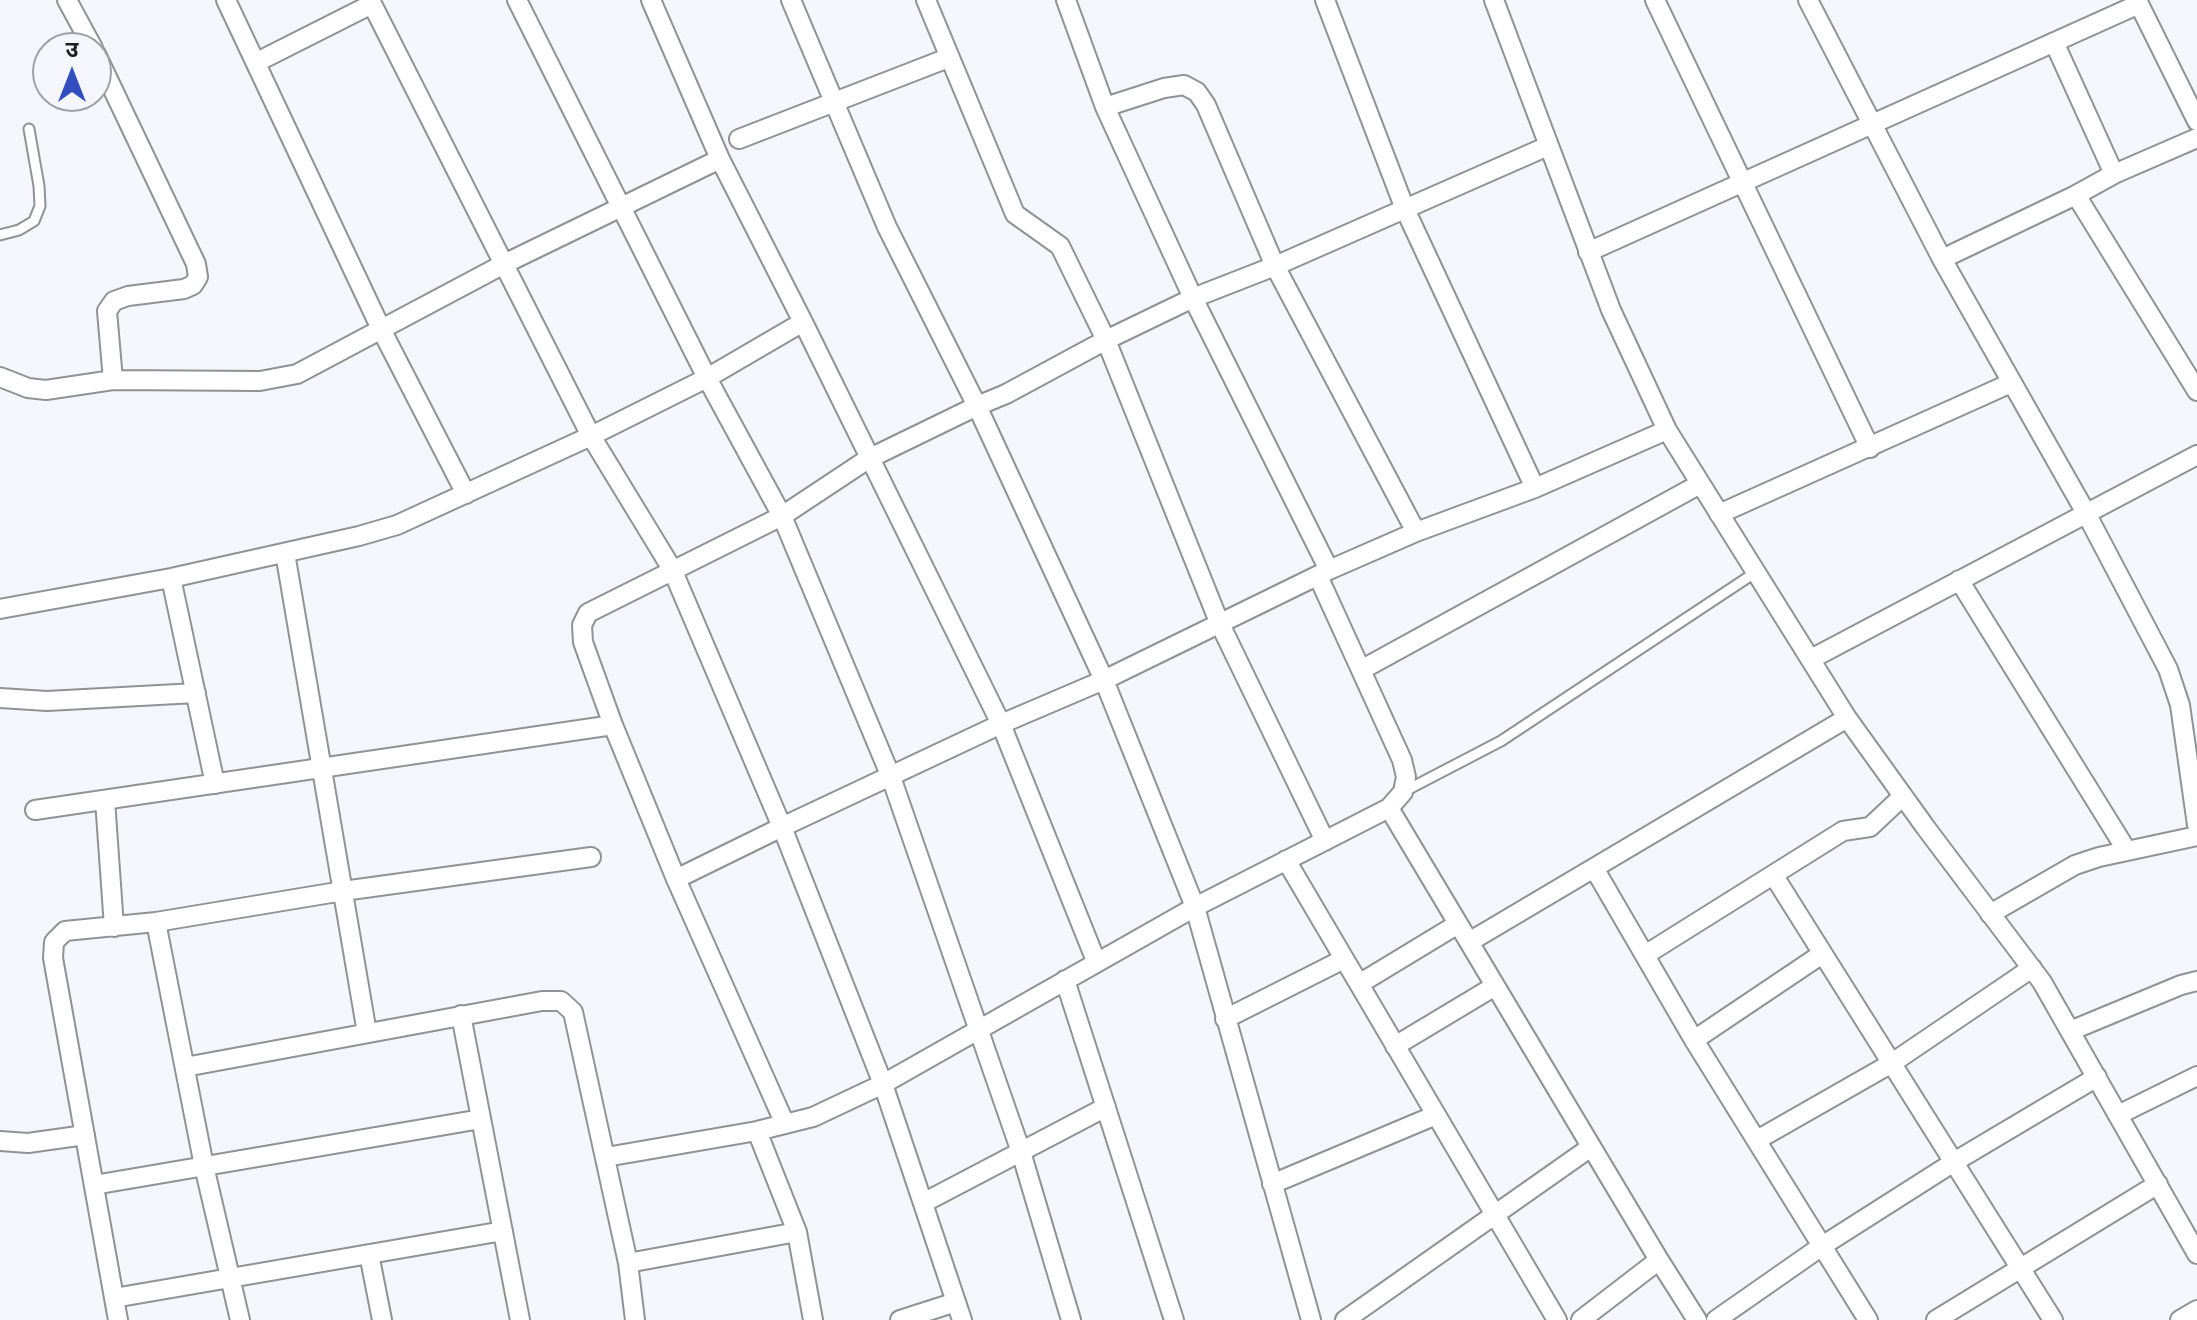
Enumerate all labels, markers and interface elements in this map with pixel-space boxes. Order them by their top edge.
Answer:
north arrow [32,32,112,112]
text: उ [66,37,78,62]

